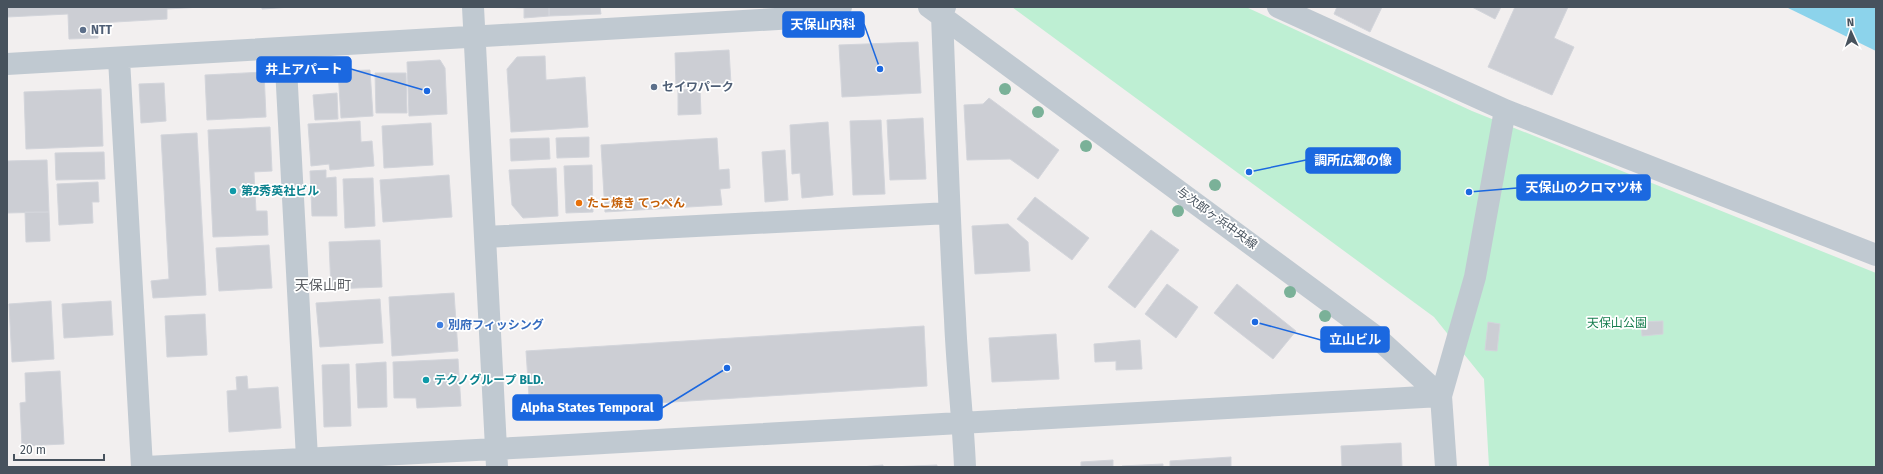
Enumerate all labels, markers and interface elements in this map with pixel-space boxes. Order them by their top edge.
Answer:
callout: 天保山内科 [783,12,864,37]
north arrow [1831,12,1871,52]
text: N [1847,16,1854,29]
text: 天保山内科 [790,17,856,32]
place label: NTT [91,23,112,37]
marker: NTT [78,25,88,35]
callout: 井上アパート [257,57,351,82]
text: 井上アパート [265,62,343,77]
place label: セイワパーク [662,80,734,94]
marker: セイワパーク [649,82,659,92]
callout: 調所広郷の像 [1306,148,1400,173]
text: 調所広郷の像 [1314,153,1392,168]
callout: 天保山のクロマツ林 [1517,175,1650,200]
text: 天保山のクロマツ林 [1525,180,1643,195]
place label: 第2秀英社ビル [241,184,319,198]
street label: 与次郎ヶ浜中央線 [1174,184,1260,252]
marker: 第2秀英社ビル [228,186,238,196]
place label: たこ焼き てっぺん [587,196,685,210]
marker: たこ焼き てっぺん [574,198,584,208]
district label: 天保山町 [295,277,351,294]
park label: 天保山公園 [1587,316,1647,330]
place label: 別府フィッシング [448,318,544,332]
marker: 別府フィッシング [435,320,445,330]
callout: 立山ビル [1321,327,1389,352]
text: 立山ビル [1329,332,1381,347]
place label: テクノグループ BLD. [434,373,544,387]
marker: テクノグループ BLD. [421,375,431,385]
callout: Alpha States Temporal [513,395,662,420]
text: Alpha States Temporal [519,400,654,415]
scale bar [14,436,104,462]
text: 20 m [20,443,46,457]

